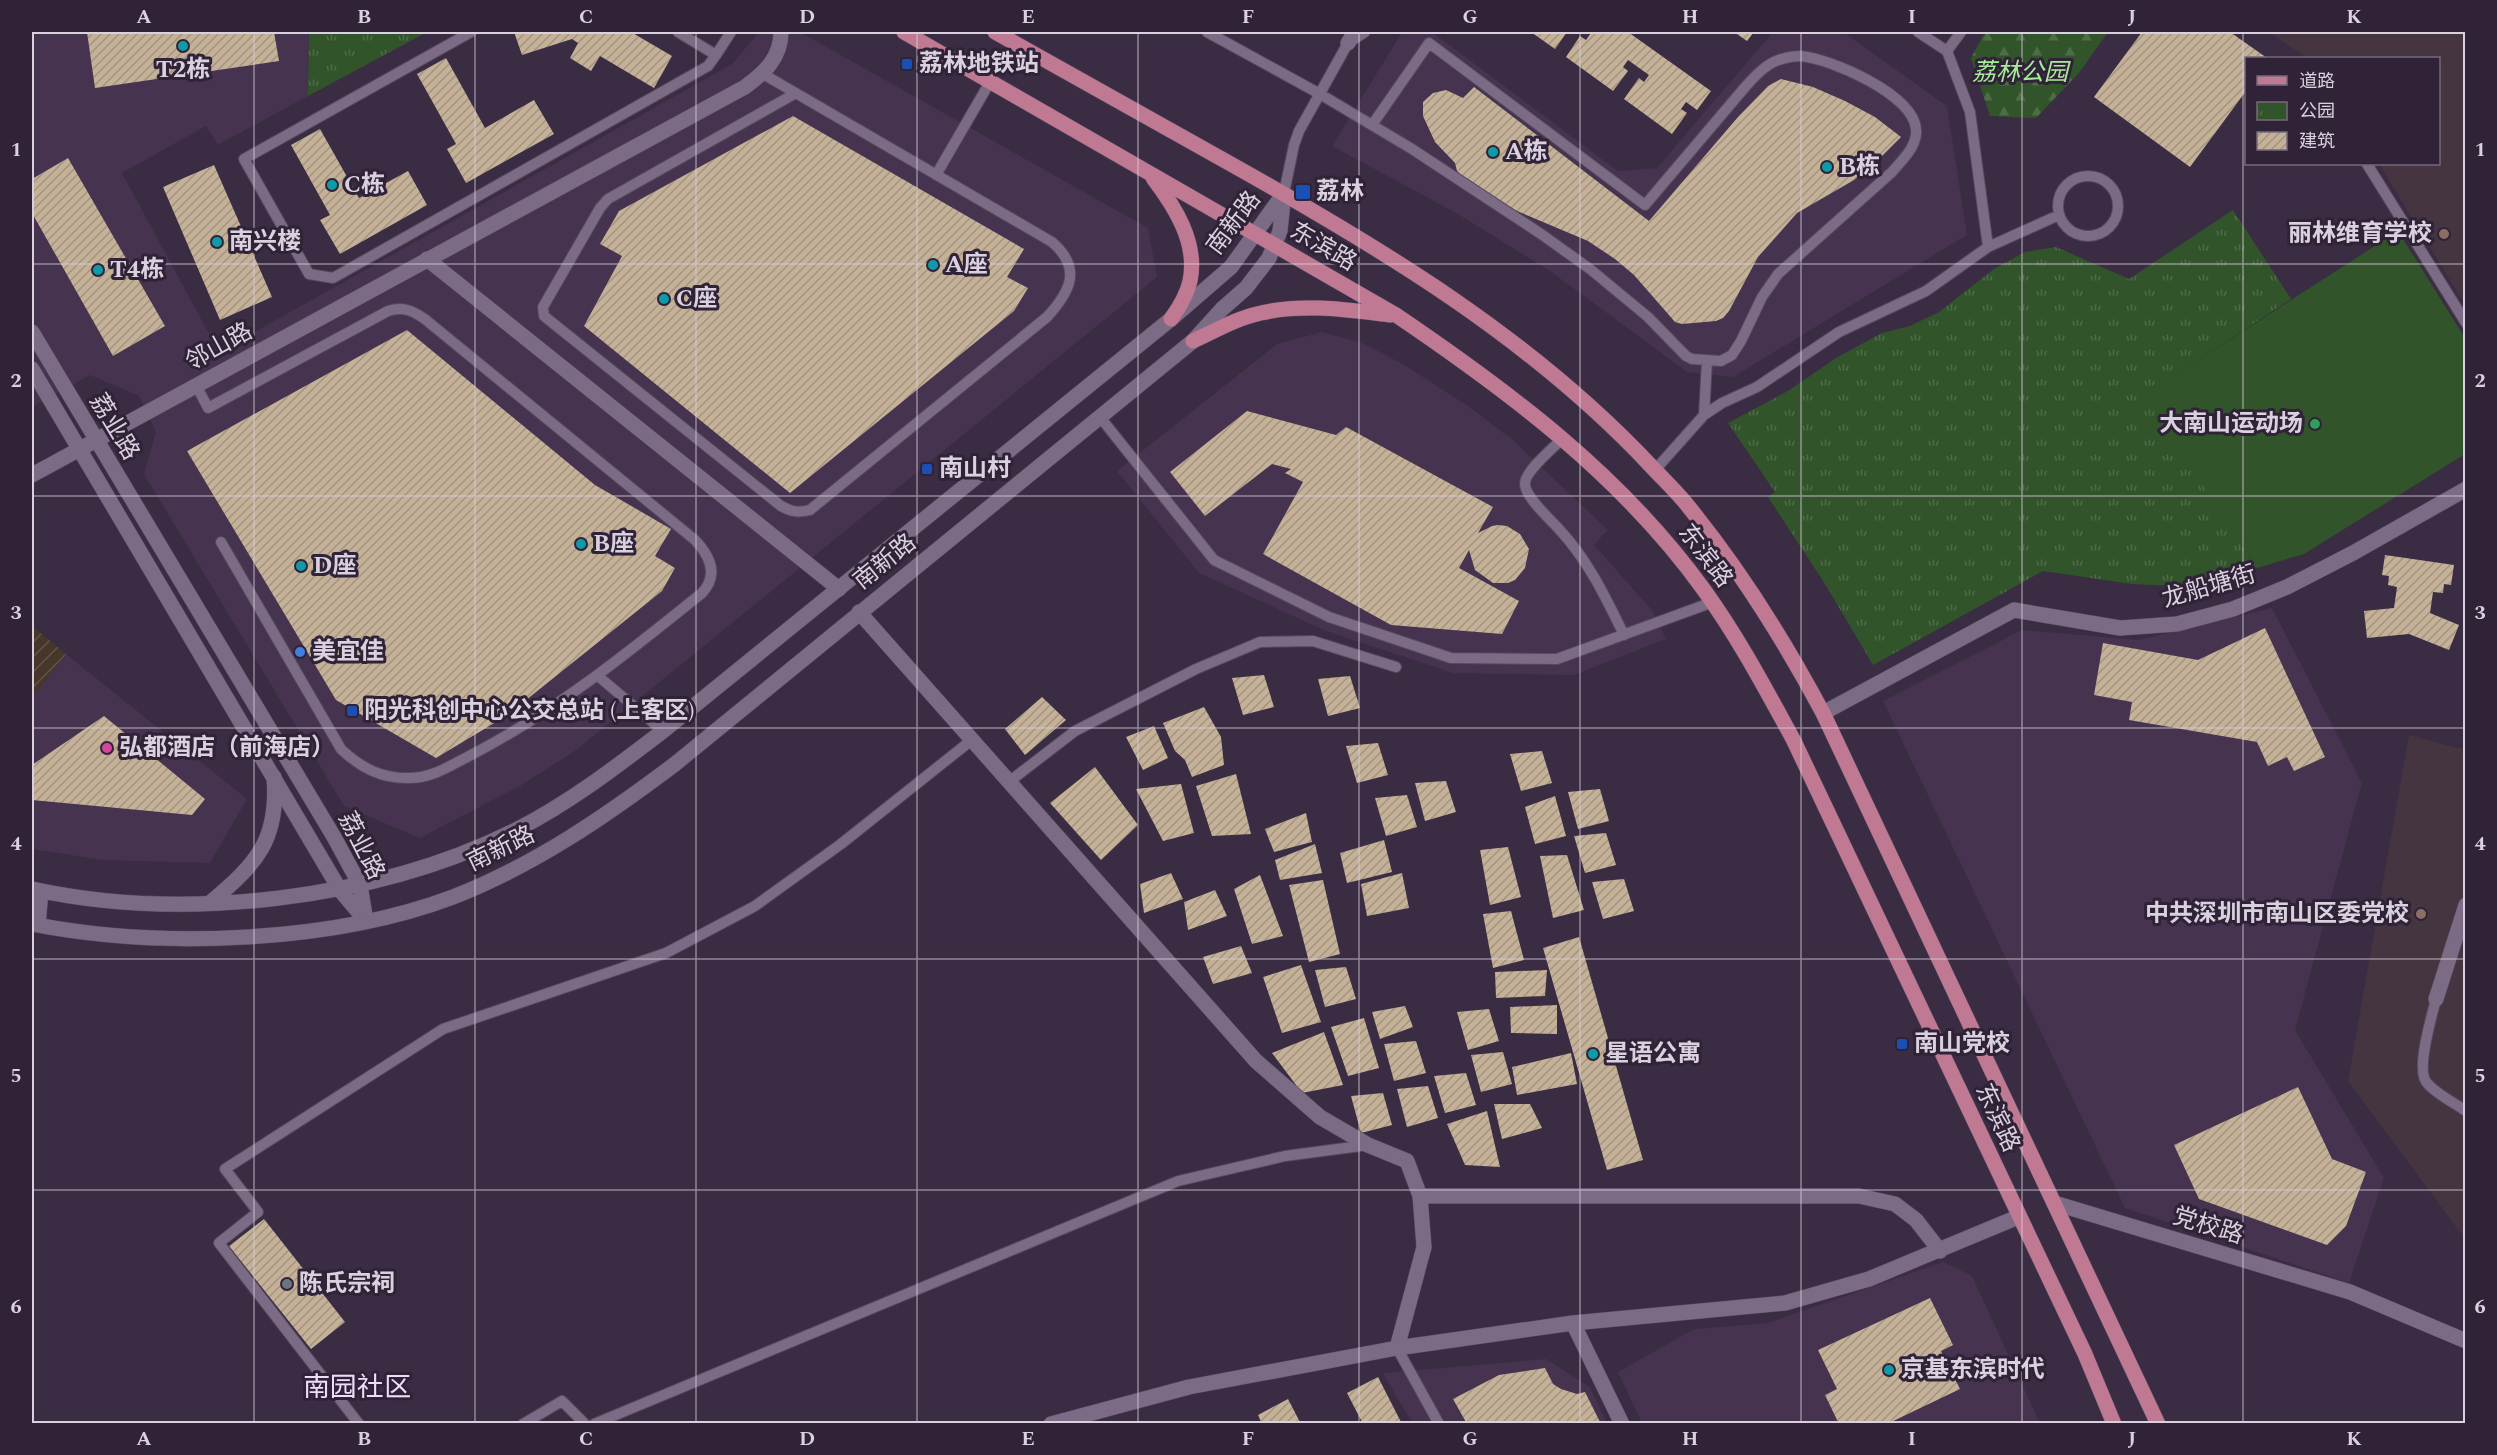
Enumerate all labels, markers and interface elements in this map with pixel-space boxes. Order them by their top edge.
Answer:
text: A [136,2,152,32]
text: B [357,2,371,32]
text: C [579,2,593,32]
text: D [799,2,815,32]
text: E [1021,2,1035,32]
text: F [1242,2,1254,32]
text: G [1462,2,1478,32]
text: H [1682,2,1698,32]
text: I [1908,2,1916,32]
text: J [2128,2,2136,32]
text: K [2346,2,2362,32]
marker: T2栋 [176,39,190,53]
place label: 荔林地铁站 [919,46,1039,82]
place label: T2栋 [156,52,210,88]
park label: 荔林公园 [1972,55,2071,91]
marker: 荔林地铁站 [900,57,914,71]
legend [2245,57,2440,165]
text: 道路 [2299,68,2335,95]
text: 公园 [2299,98,2335,125]
text: 建筑 [2299,128,2335,155]
place label: A栋 [1505,134,1548,170]
text: 1 [10,135,22,165]
text: 1 [2474,135,2486,165]
marker: A栋 [1486,145,1500,159]
place label: B栋 [1839,149,1880,185]
marker: B栋 [1820,160,1834,174]
place label: C栋 [344,167,385,203]
place label: 荔林 [1316,174,1364,210]
marker: C栋 [325,178,339,192]
street label: 南新路 [1198,183,1270,263]
marker: 荔林 [1294,183,1312,201]
street label: 东滨路 [1283,213,1363,281]
place label: 丽林维育学校 [2288,216,2432,252]
place label: 南兴楼 [229,224,301,260]
marker: 丽林维育学校 [2437,227,2451,241]
marker: 南兴楼 [210,235,224,249]
place label: A座 [945,247,988,283]
place label: T4栋 [110,252,164,288]
marker: A座 [926,258,940,272]
marker: T4栋 [91,263,105,277]
place label: C座 [676,281,717,317]
marker: C座 [657,292,671,306]
street label: 邻山路 [179,314,259,380]
text: 2 [10,366,22,396]
text: 2 [2474,366,2486,396]
street label: 荔业路 [80,387,148,467]
place label: 大南山运动场 [2159,406,2303,442]
marker: 大南山运动场 [2308,417,2322,431]
place label: 南山村 [939,451,1011,487]
marker: 南山村 [920,462,934,476]
street label: 东滨路 [1669,516,1741,596]
street label: 南新路 [846,525,924,599]
place label: B座 [593,526,634,562]
marker: B座 [574,537,588,551]
place label: D座 [313,548,356,584]
street label: 龙船塘街 [2158,556,2260,618]
marker: D座 [294,559,308,573]
text: 3 [10,598,22,628]
text: 3 [2474,598,2486,628]
place label: 美宜佳 [312,634,384,670]
marker: 美宜佳 [293,645,307,659]
place label: 阳光科创中心公交总站 (上客区) [364,693,695,729]
marker: 阳光科创中心公交总站 (上客区) [345,704,359,718]
place label: 弘都酒店（前海店） [119,730,335,766]
marker: 弘都酒店（前海店） [100,741,114,755]
street label: 荔业路 [329,806,393,886]
street label: 南新路 [461,817,541,881]
text: 4 [10,829,22,859]
text: 4 [2474,829,2486,859]
place label: 中共深圳市南山区委党校 [2145,896,2409,932]
marker: 中共深圳市南山区委党校 [2414,907,2428,921]
place label: 南山党校 [1914,1026,2010,1062]
place label: 星语公寓 [1605,1036,1701,1072]
marker: 南山党校 [1895,1037,1909,1051]
marker: 星语公寓 [1586,1047,1600,1061]
text: 5 [10,1061,22,1091]
text: 5 [2474,1061,2486,1091]
street label: 东滨路 [1965,1078,2029,1158]
street label: 党校路 [2168,1198,2248,1254]
place label: 陈氏宗祠 [299,1266,395,1302]
marker: 陈氏宗祠 [280,1277,294,1291]
text: 6 [10,1292,22,1322]
text: 6 [2474,1292,2486,1322]
place label: 京基东滨时代 [1901,1352,2045,1388]
marker: 京基东滨时代 [1882,1363,1896,1377]
district label: 南园社区 [303,1367,411,1409]
text: A [136,1424,152,1454]
text: B [357,1424,371,1454]
text: C [579,1424,593,1454]
text: D [799,1424,815,1454]
text: E [1021,1424,1035,1454]
text: F [1242,1424,1254,1454]
text: G [1462,1424,1478,1454]
text: H [1682,1424,1698,1454]
text: I [1908,1424,1916,1454]
text: J [2128,1424,2136,1454]
text: K [2346,1424,2362,1454]

